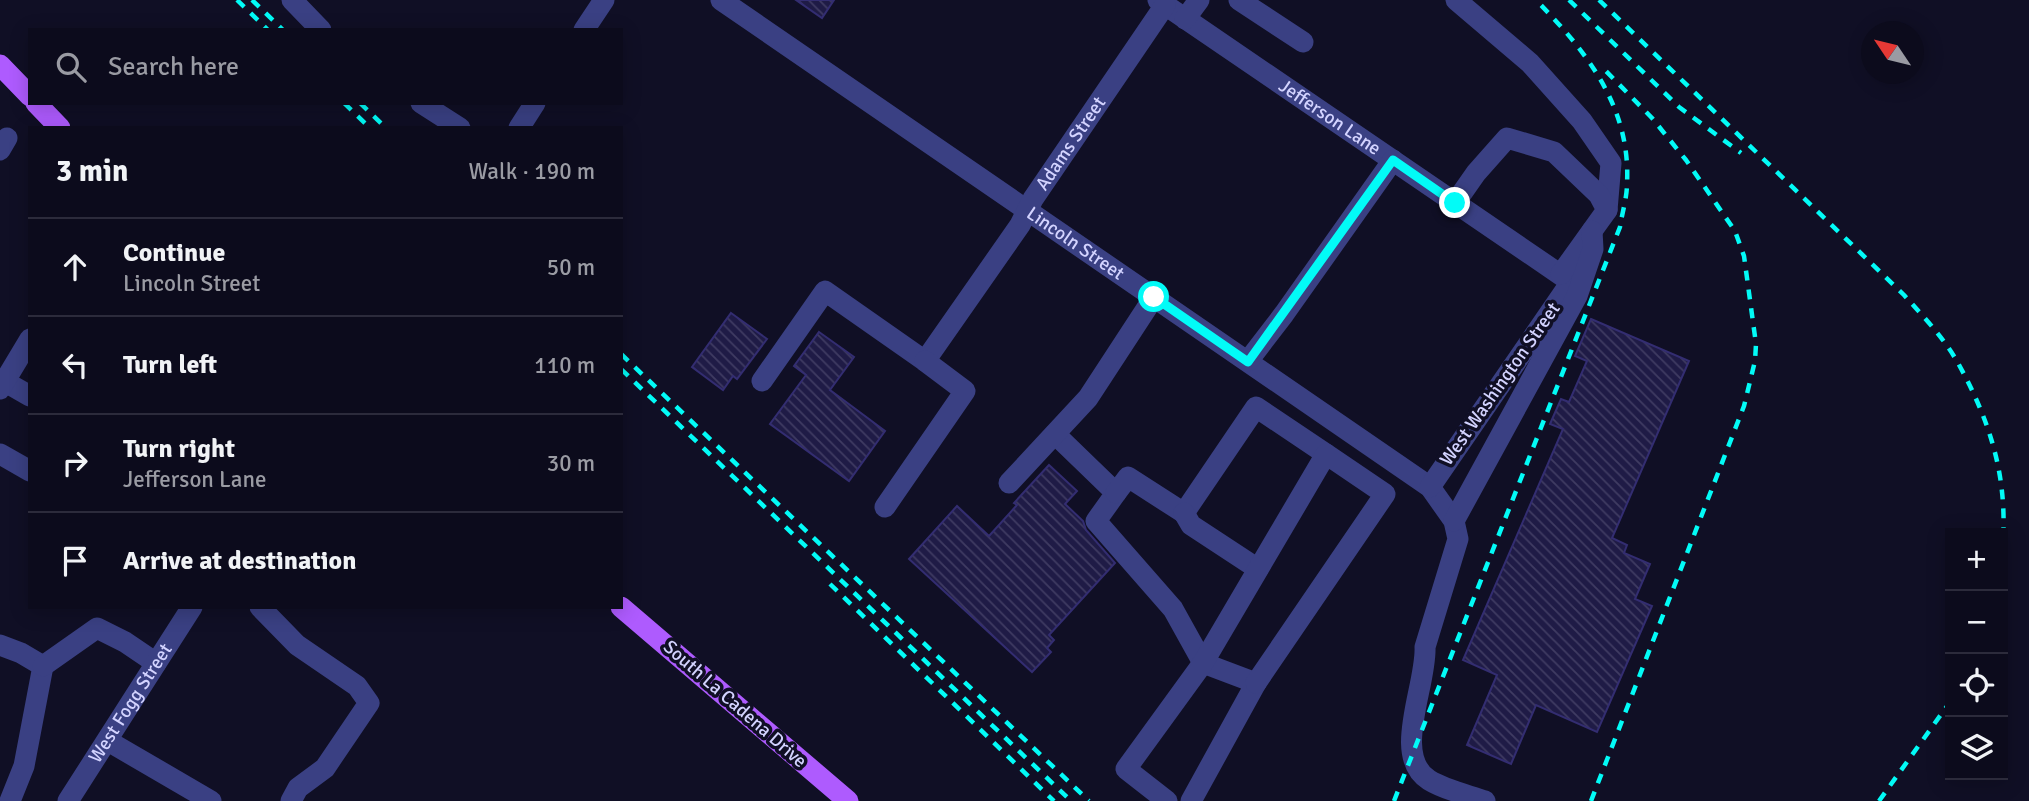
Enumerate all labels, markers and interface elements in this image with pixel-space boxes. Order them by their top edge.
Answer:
north arrow [1861,21,1924,84]
search box [28,28,623,105]
icon: search [52,48,90,86]
text: Search here [108,51,239,83]
street label: Jefferson Lane [1274,74,1386,161]
street label: Adams Street [1030,92,1111,195]
text: 3 min [56,153,128,190]
text: Walk · 190 m [469,157,595,186]
route end [1439,187,1470,218]
street label: Lincoln Street [1022,201,1129,286]
text: Continue [123,237,225,269]
icon: ahead [56,248,94,286]
text: 50 m [547,253,595,282]
text: Lincoln Street [123,269,260,298]
route start [1138,281,1169,312]
street label: West Washington Street [1435,297,1566,470]
icon: left [56,346,94,384]
text: Turn left [123,349,217,381]
text: 110 m [534,351,595,380]
text: Turn right [123,433,235,465]
icon: right [56,444,94,482]
text: 30 m [547,449,595,478]
text: Jefferson Lane [123,465,266,494]
map controls [1945,528,2008,780]
button: + [1945,528,2008,591]
icon: arrive [56,542,94,580]
text: Arrive at destination [123,545,356,577]
button: − [1945,591,2008,654]
street label: South La Cadena Drive [658,635,812,773]
street label: West Fogg Street [83,639,178,768]
button: locate [1945,654,2008,717]
button: layers [1945,717,2008,780]

